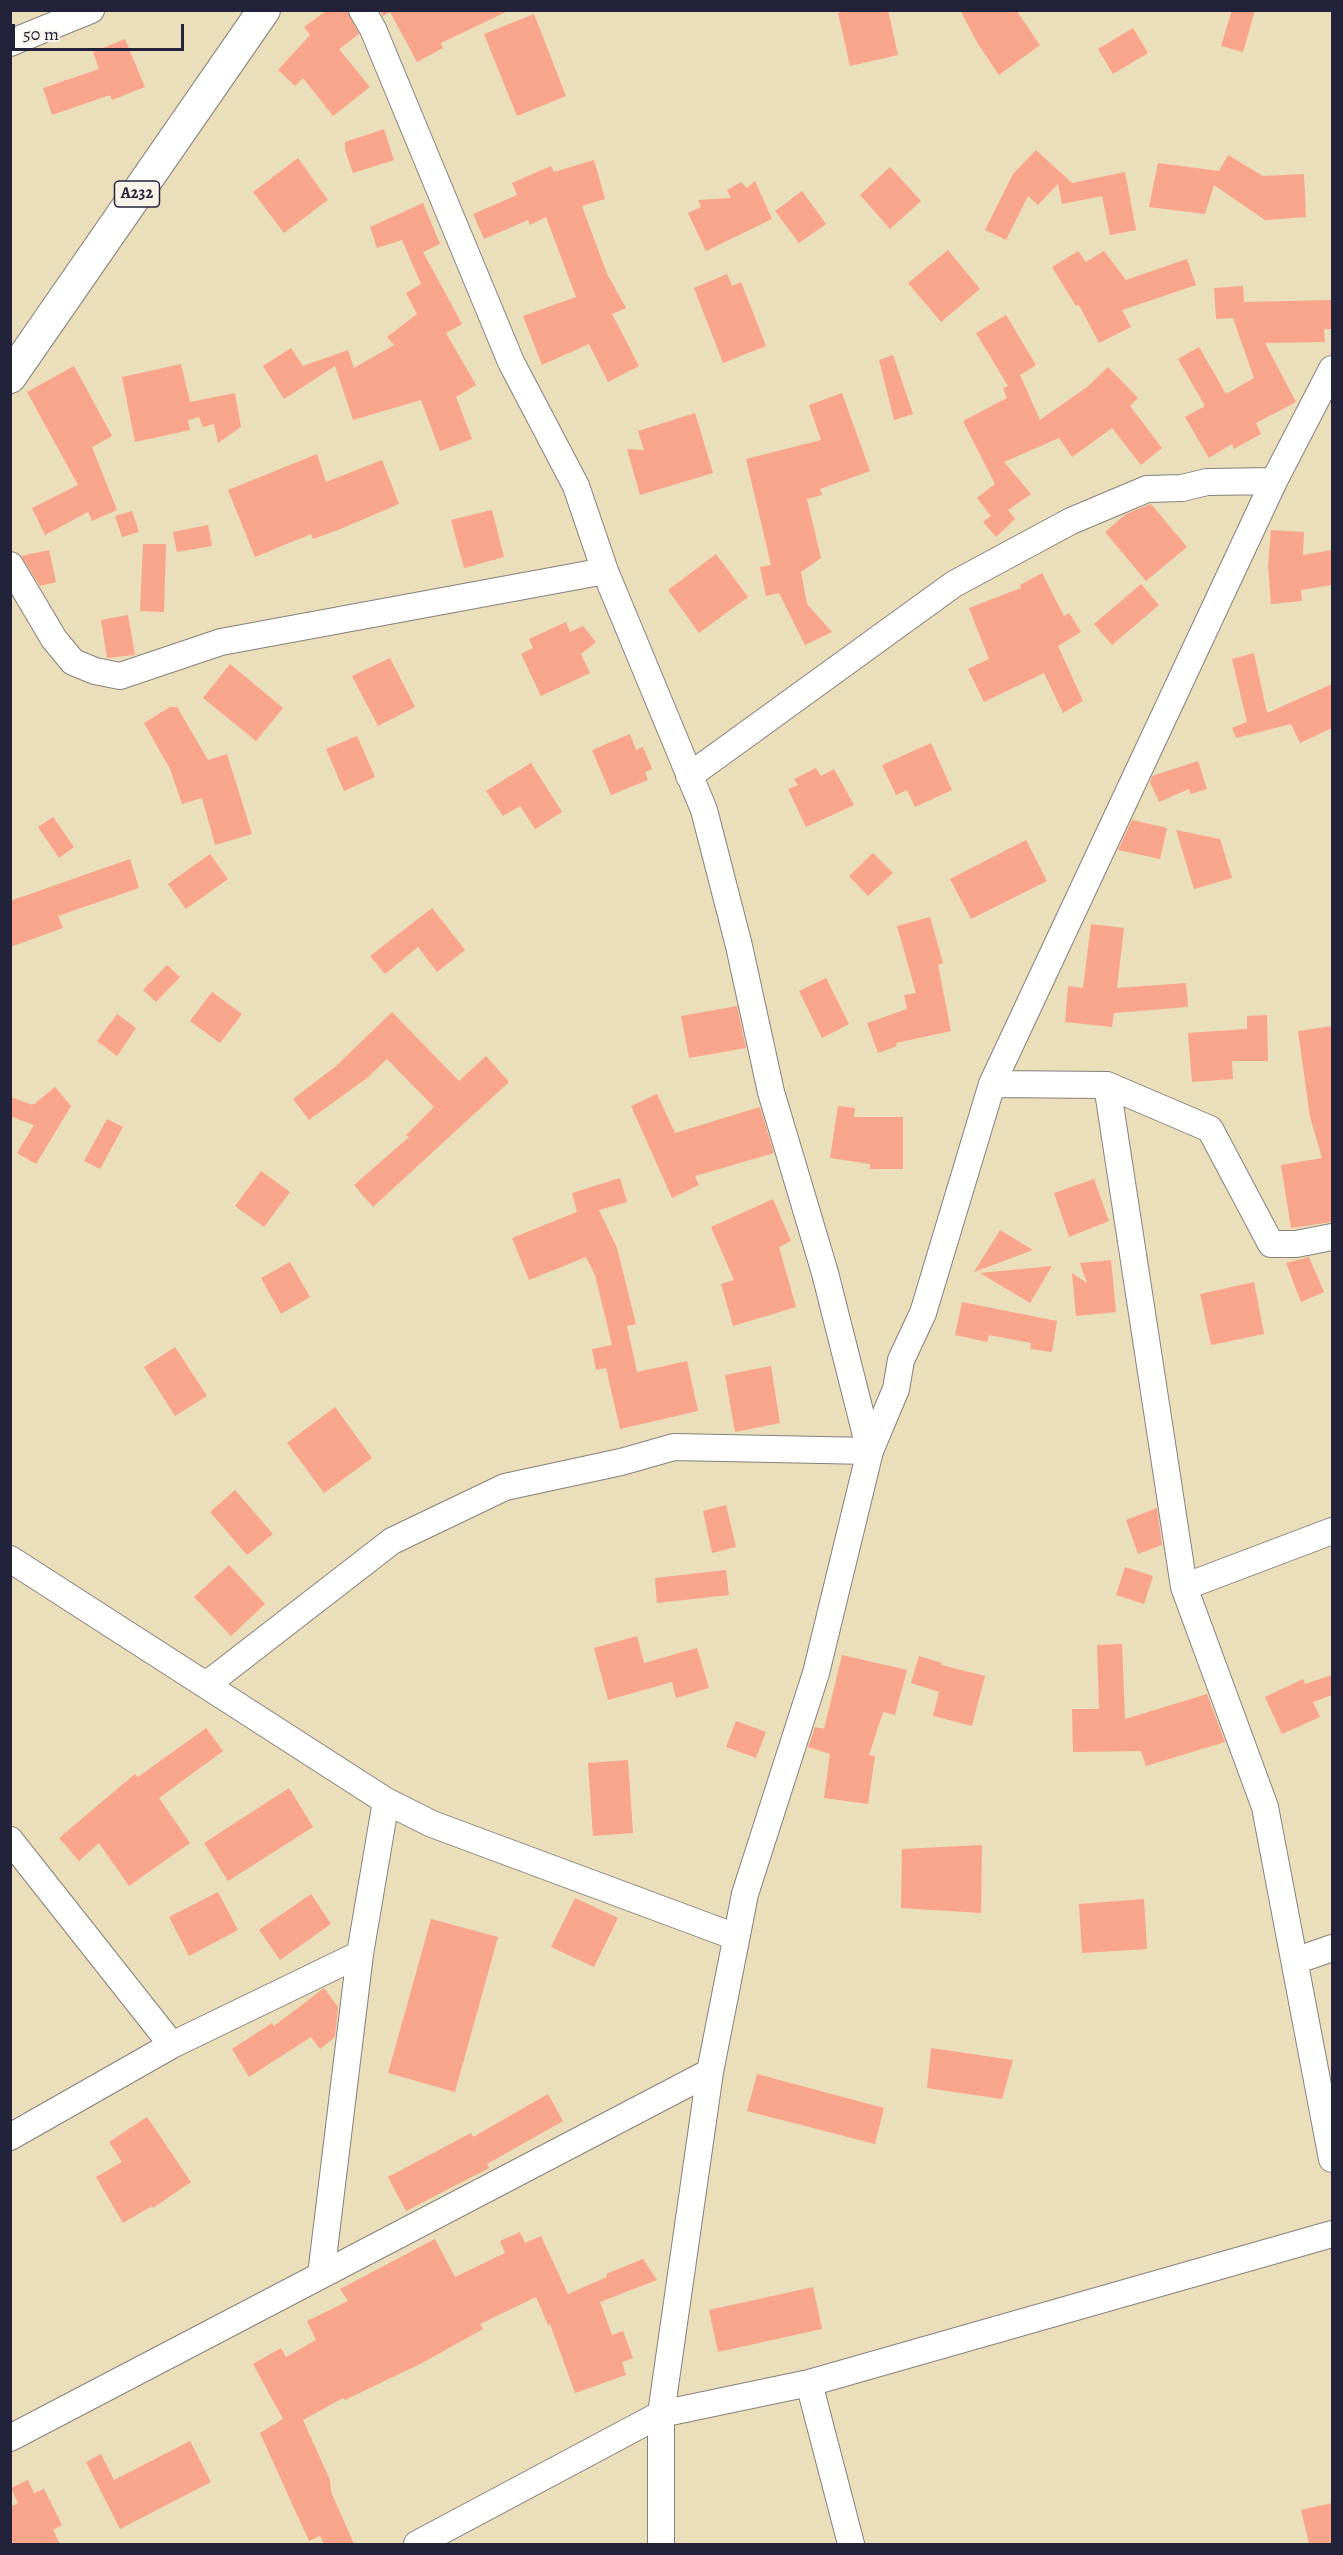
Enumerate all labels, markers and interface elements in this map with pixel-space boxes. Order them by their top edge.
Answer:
scale bar [15,12,188,50]
text: 50 m [23,22,59,46]
road number: A232 [114,181,160,207]

